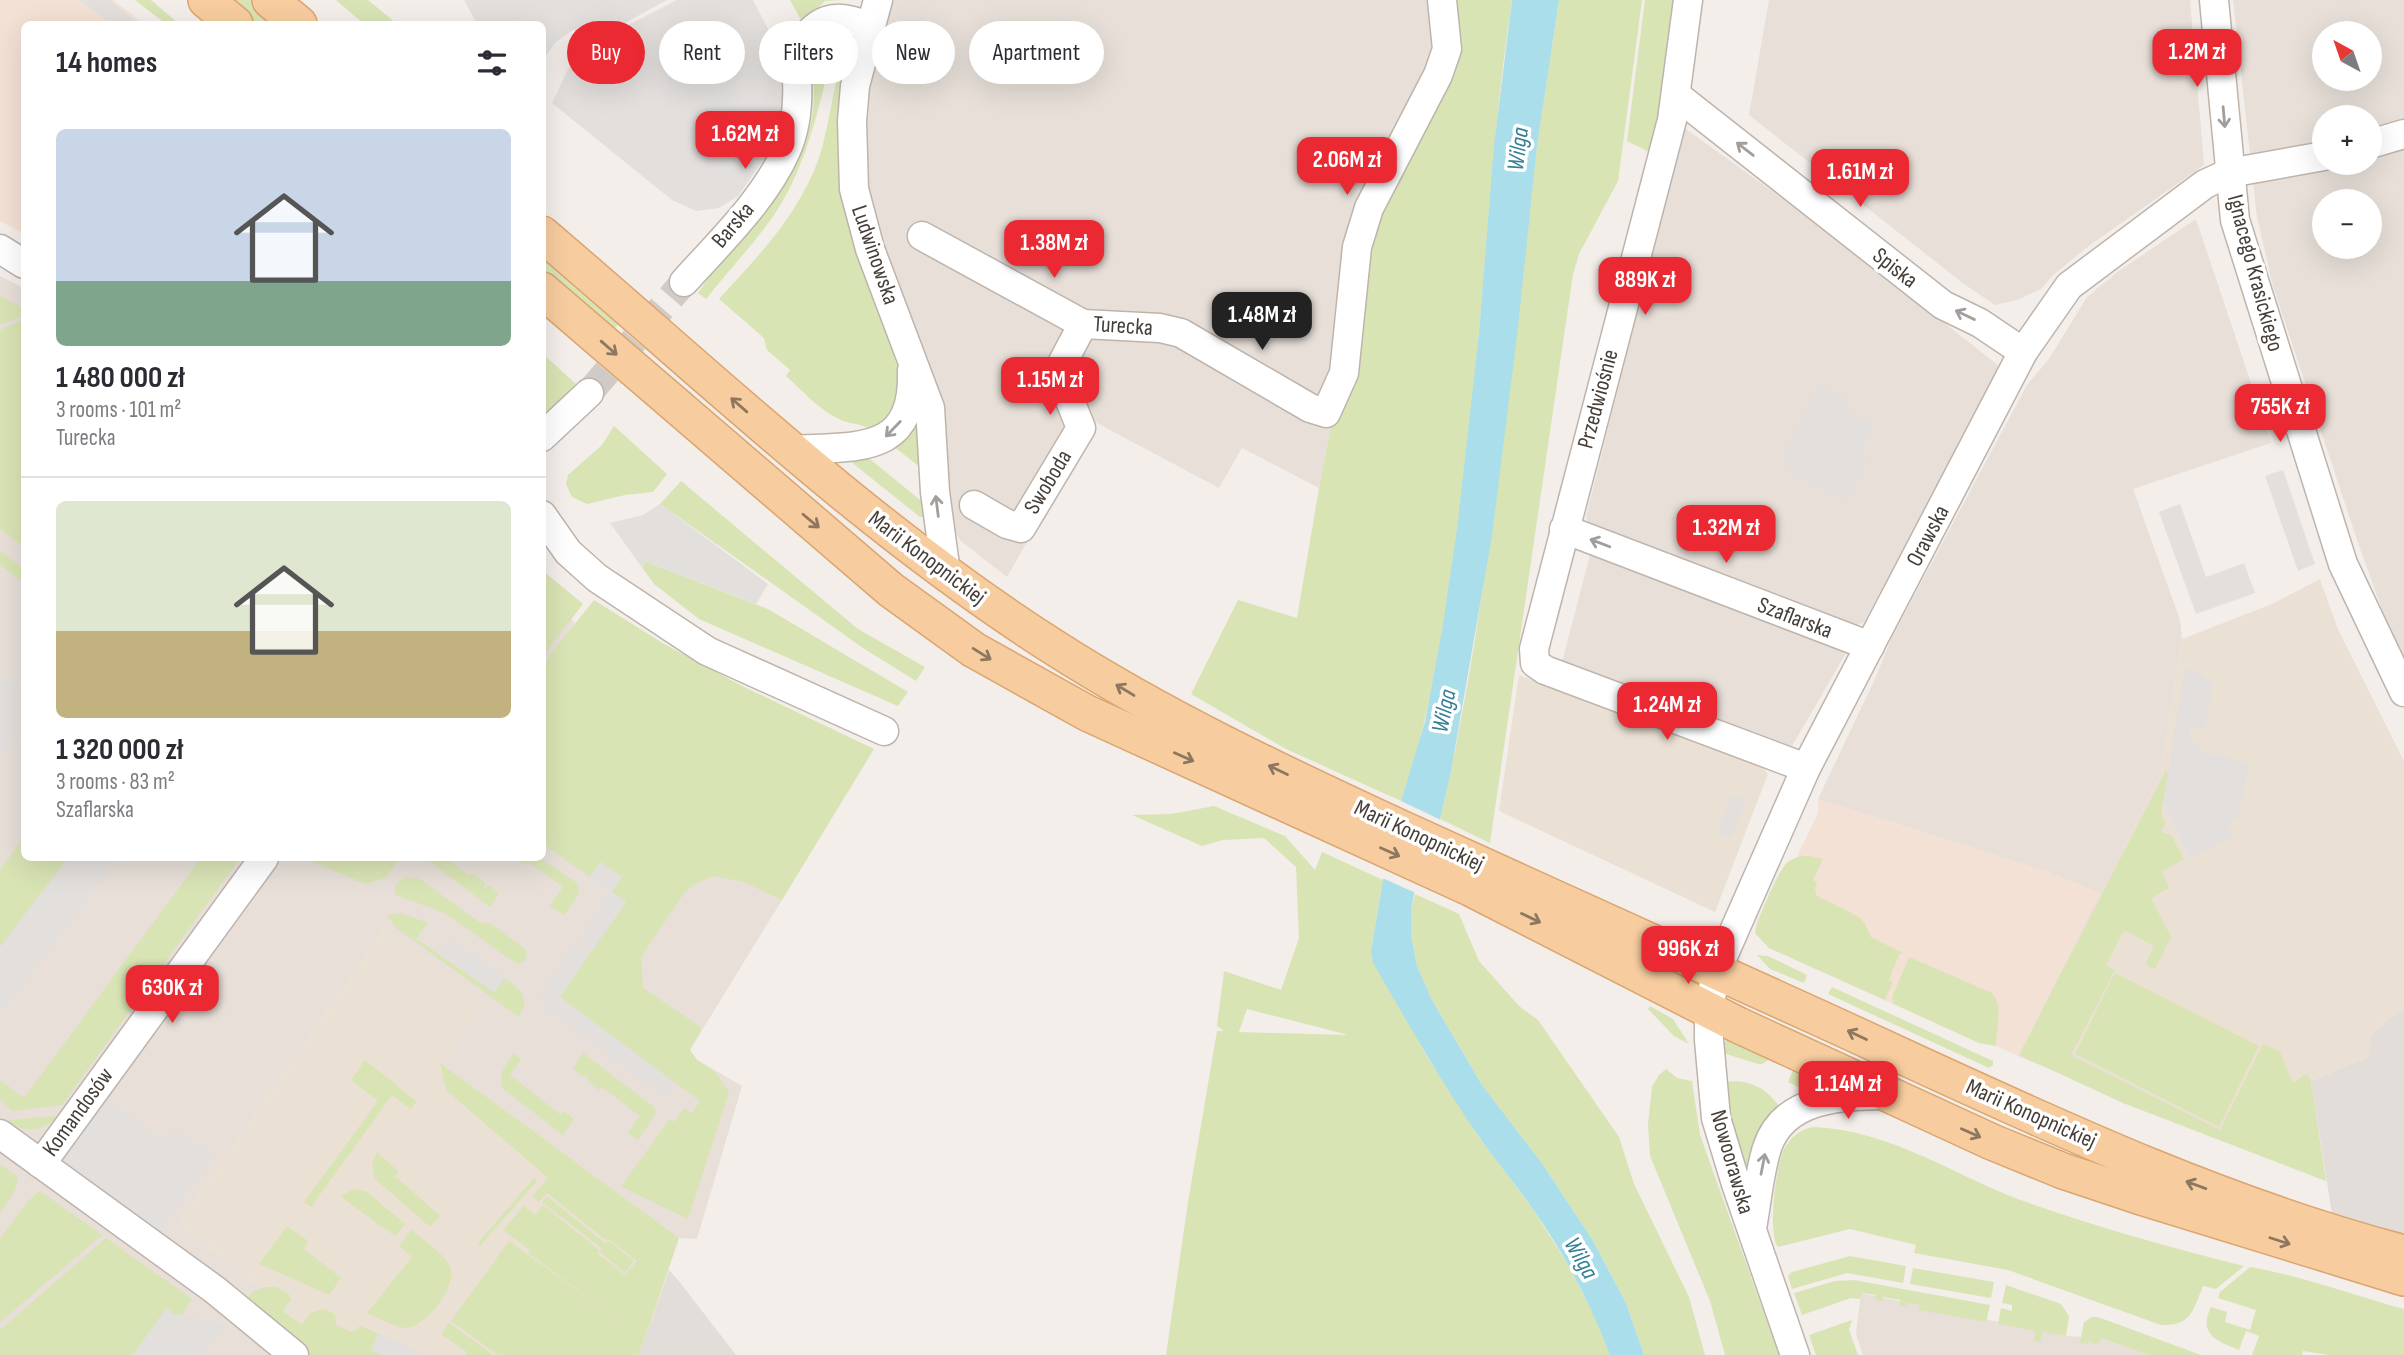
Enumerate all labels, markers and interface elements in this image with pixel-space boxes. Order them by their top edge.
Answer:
chip: Buy [567,21,645,84]
chip: Rent [659,21,745,84]
chip: Filters [759,21,858,84]
chip: New [872,21,955,84]
chip: Apartment [969,21,1104,84]
north arrow [2312,21,2382,91]
map controls [2312,21,2382,259]
pin: 1.2M zł [2132,29,2262,89]
text: 1.2M zł [2168,38,2226,66]
icon: filters [473,44,511,82]
text: 14 homes [56,45,157,81]
one-way arrow [2218,105,2231,128]
button: + [2312,105,2382,175]
pin: 1.62M zł [673,111,817,171]
text: 1.62M zł [711,120,779,148]
water label: Wilga [1501,125,1535,172]
pin: 2.06M zł [1275,138,1419,197]
one-way arrow [1737,142,1755,157]
text: 2.06M zł [1313,146,1381,174]
pin: 1.61M zł [1788,150,1932,209]
text: 1.61M zł [1827,158,1893,186]
icon: home [221,175,347,301]
button: − [2312,189,2382,259]
street label: Ignacego Krasickiego [2221,192,2289,354]
street label: Barska [706,196,760,254]
street label: Ludwinowska [845,202,905,308]
pin: 1.38M zł [982,220,1126,280]
text: 1.38M zł [1020,229,1088,257]
street label: Spiska [1867,242,1923,294]
pin: 889K zł [1580,258,1710,317]
text: 889K zł [1614,266,1676,294]
pin: 1.48M zł [1190,292,1334,352]
text: 1.48M zł [1228,301,1296,329]
one-way arrow [1955,308,1976,322]
street label: Turecka [1092,310,1154,342]
one-way arrow [600,340,618,356]
street label: Przedwiośnie [1571,346,1625,452]
pin: 1.15M zł [978,358,1122,417]
text: 1 480 000 zł [56,360,185,396]
text: 1.15M zł [1017,366,1083,394]
pin: 755K zł [2215,384,2345,444]
text: 755K zł [2251,393,2309,421]
text: 3 rooms · 101 m² [56,396,181,424]
one-way arrow [731,397,749,413]
one-way arrow [885,420,902,437]
text: Turecka [56,424,116,452]
street label: Swoboda [1018,445,1078,519]
one-way arrow [930,495,943,517]
street label: Orawska [1900,501,1956,571]
street label: Marii Konopnickiej [863,505,991,611]
pin: 1.32M zł [1654,505,1798,565]
one-way arrow [801,513,819,529]
text: 1.32M zł [1693,514,1759,542]
one-way arrow [1590,536,1611,548]
icon: home [221,547,347,673]
street label: Szaflarska [1754,591,1836,645]
one-way arrow [971,648,991,662]
pin: 1.24M zł [1595,682,1739,742]
one-way arrow [1115,683,1135,697]
water label: Wilga [1425,686,1463,735]
text: 1.24M zł [1633,691,1701,719]
text: 1 320 000 zł [56,732,183,768]
one-way arrow [1173,751,1195,764]
one-way arrow [1268,763,1289,777]
text: 3 rooms · 83 m² [56,768,175,796]
street label: Marii Konopnickiej [1350,794,1488,878]
text: Szaflarska [56,796,134,824]
one-way arrow [1379,845,1400,859]
one-way arrow [1520,912,1541,926]
pin: 996K zł [1623,926,1753,986]
text: 996K zł [1657,935,1719,963]
pin: 630K zł [107,965,237,1025]
text: 630K zł [142,974,202,1002]
one-way arrow [1847,1028,1868,1041]
street label: Komandosów [36,1062,120,1162]
pin: 1.14M zł [1776,1062,1920,1121]
text: 1.14M zł [1815,1070,1881,1098]
street label: Marii Konopnickiej [1962,1073,2100,1155]
street label: Nowoorawska [1704,1107,1760,1217]
one-way arrow [1959,1127,1981,1140]
one-way arrow [1757,1153,1771,1176]
one-way arrow [2186,1178,2208,1190]
water label: Wilga [1558,1232,1605,1284]
one-way arrow [2269,1236,2291,1249]

